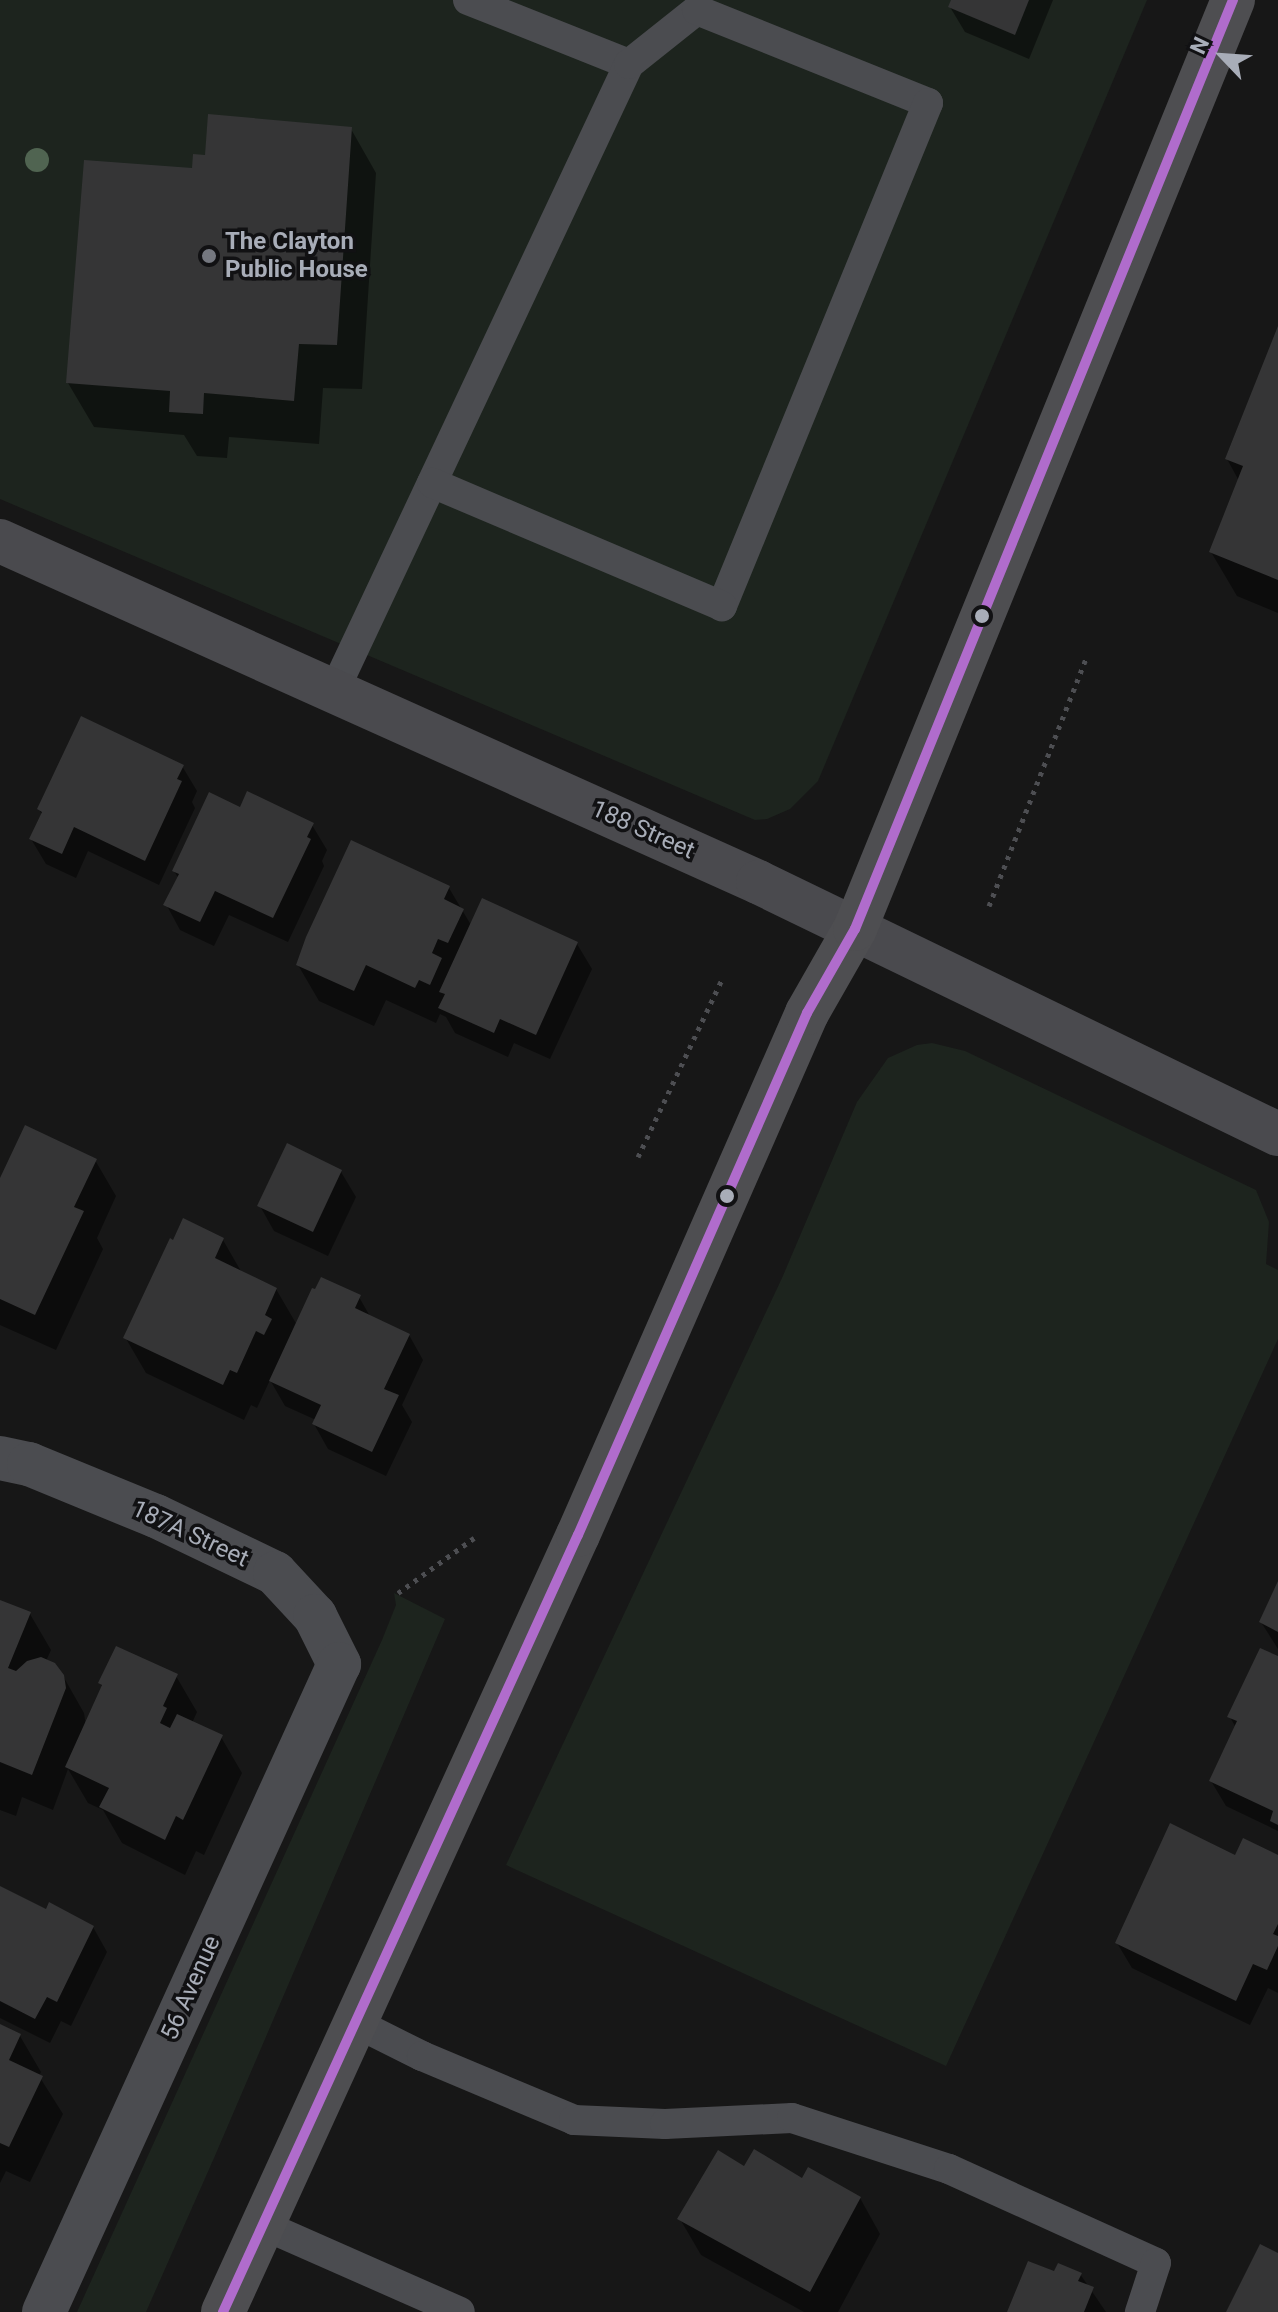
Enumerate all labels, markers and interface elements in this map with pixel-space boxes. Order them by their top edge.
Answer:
north arrow [1182,16,1262,96]
text: N [1185,33,1214,58]
place label: The Clayton Public House [225,228,368,284]
marker: The Clayton Public House [200,247,218,265]
unlabelled marker [974,608,990,624]
street label: 188 Street [587,795,699,865]
unlabelled marker [719,1188,735,1204]
street label: 187A Street [127,1494,253,1574]
street label: 56 Avenue [155,1931,227,2045]

